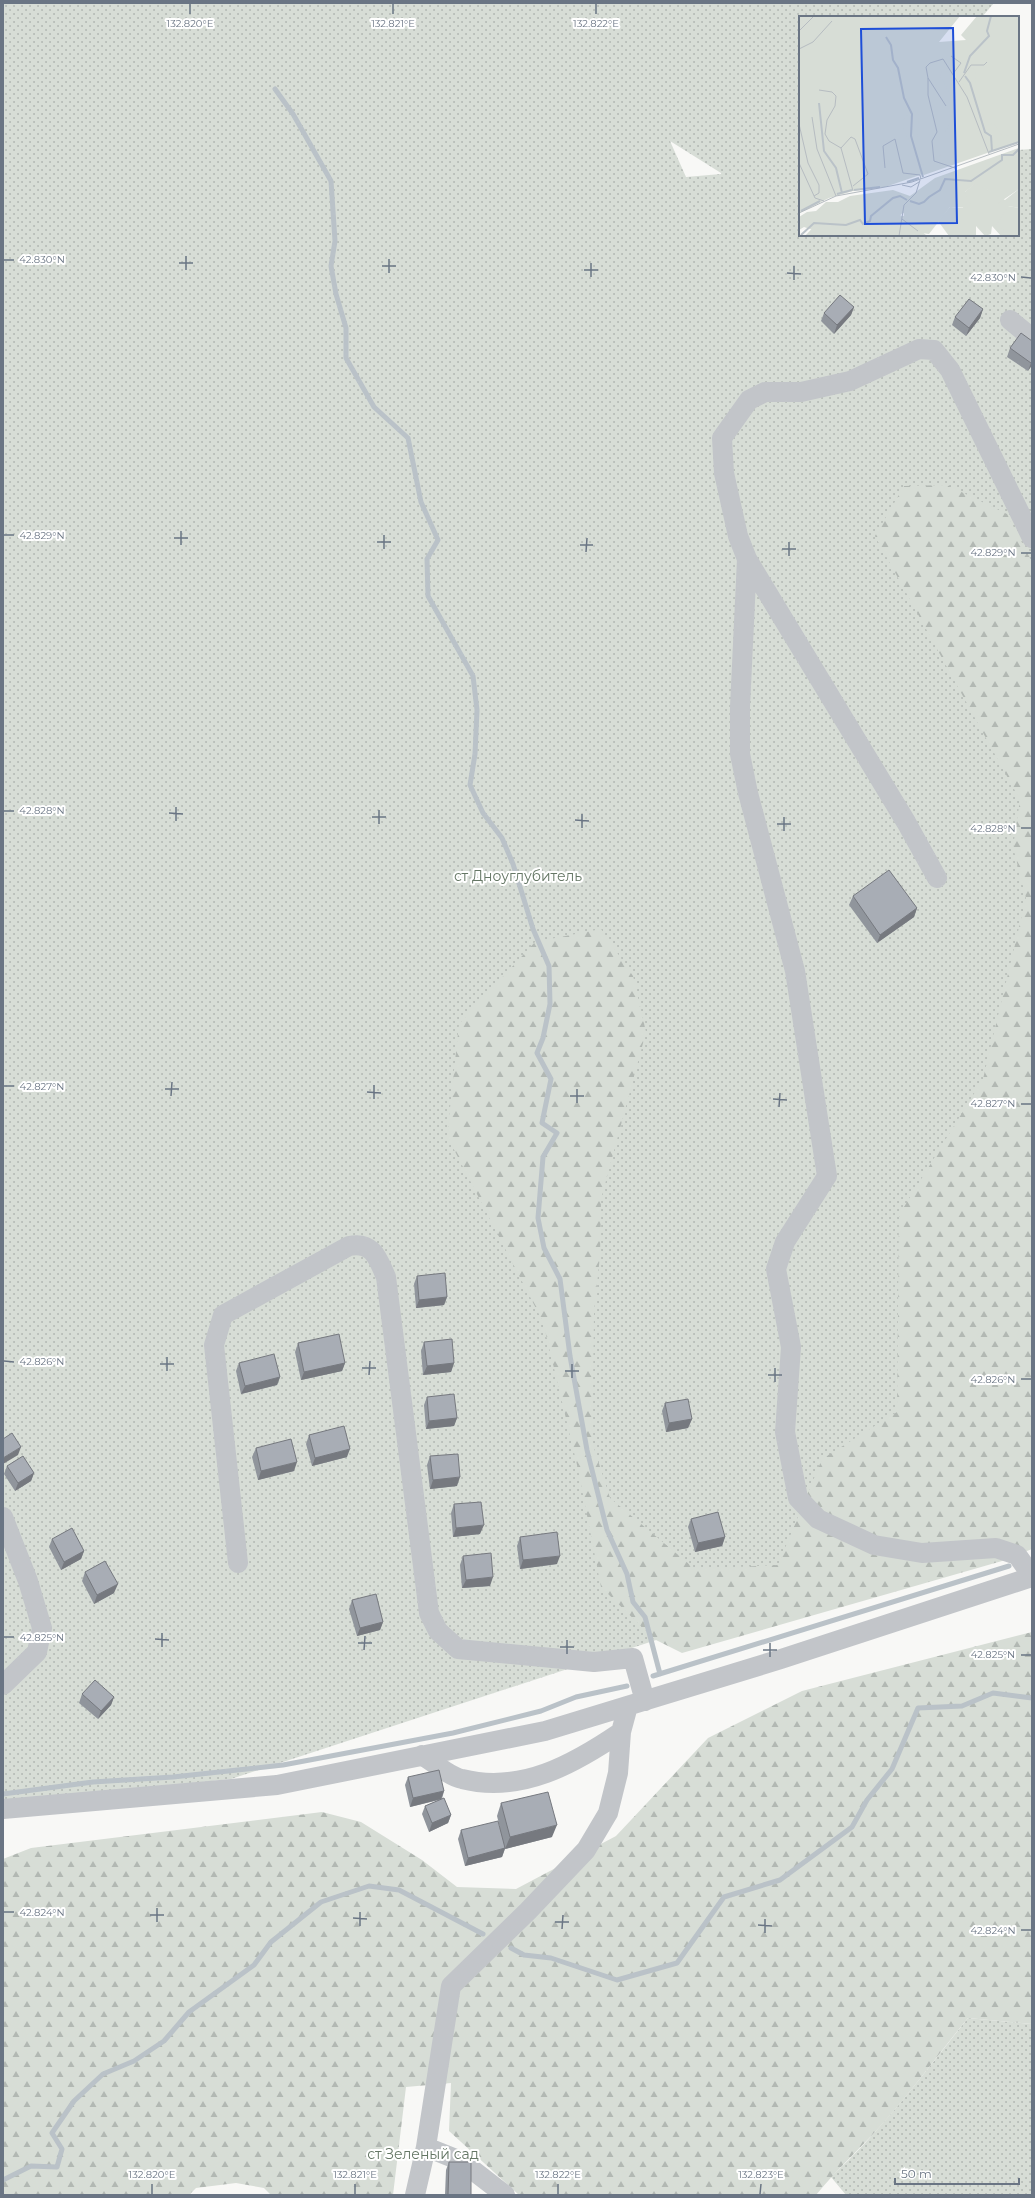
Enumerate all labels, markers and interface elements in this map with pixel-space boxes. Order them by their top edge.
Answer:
inset map [799,16,1019,236]
text: 132.820°E [167,17,214,30]
text: 132.821°E [371,17,415,30]
text: 132.822°E [573,17,619,30]
text: 42.830°N [19,253,65,266]
text: 42.830°N [970,271,1016,284]
text: 42.829°N [19,529,65,542]
text: 42.829°N [970,546,1016,559]
text: 42.828°N [19,804,65,817]
text: 42.828°N [970,822,1016,835]
park label: ст Дноуглубитель [454,867,582,885]
text: 42.827°N [20,1080,64,1093]
text: 42.827°N [971,1097,1015,1110]
text: 42.826°N [20,1355,64,1368]
text: 42.826°N [971,1373,1015,1386]
text: 42.825°N [20,1631,64,1644]
text: 42.825°N [971,1648,1015,1661]
text: 42.824°N [19,1906,65,1919]
text: 42.824°N [970,1924,1016,1937]
park label: ст Зеленый сад [367,2145,479,2163]
scale bar [895,2160,1019,2186]
text: 50 m [901,2166,932,2181]
text: 132.820°E [129,2168,176,2181]
text: 132.821°E [333,2168,377,2181]
text: 132.822°E [535,2168,581,2181]
text: 132.823°E [738,2168,784,2181]

